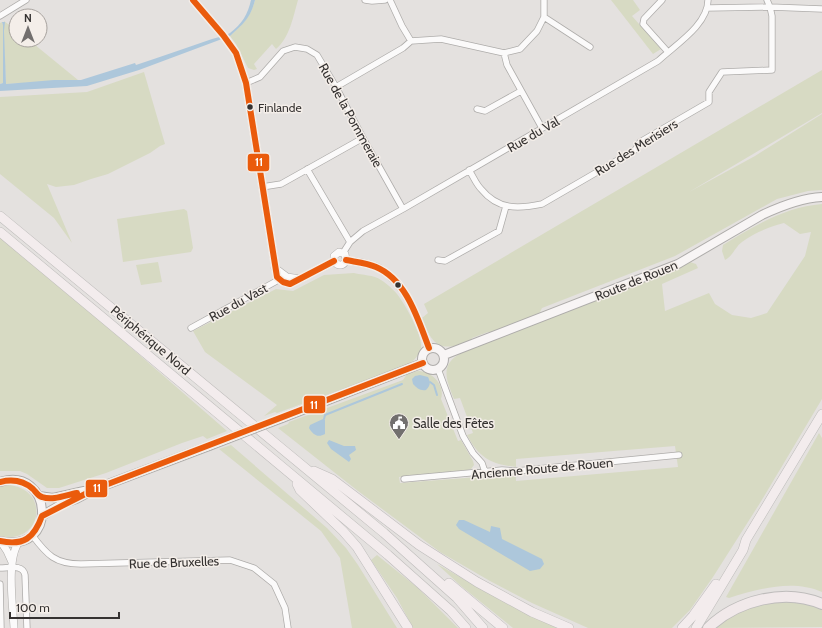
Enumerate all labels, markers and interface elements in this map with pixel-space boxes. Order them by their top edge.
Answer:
north arrow [8,8,48,48]
text: N [24,11,32,25]
street label: Rue de la Pommeraie [316,60,386,170]
place label: Finlande [258,100,302,115]
marker: Finlande [245,102,255,112]
street label: Rue du Val [504,113,562,155]
street label: Rue des Merisiers [592,115,681,179]
line badge: 11 [247,153,270,172]
text: 11 [255,155,263,169]
street label: Route de Rouen [592,256,680,304]
street label: Rue du Vast [206,279,271,325]
unlabelled marker [393,280,403,290]
street label: Périphérique Nord [108,302,194,378]
line badge: 11 [303,395,326,414]
text: 11 [310,398,318,412]
public building icon: Salle des Fêtes [388,412,410,440]
place label: Salle des Fêtes [413,415,495,431]
street label: Ancienne Route de Rouen [470,454,614,482]
line badge: 11 [85,479,108,498]
text: 11 [93,481,101,495]
street label: Rue de Bruxelles [129,552,220,572]
scale bar [10,594,119,620]
text: 100 m [16,600,50,615]

